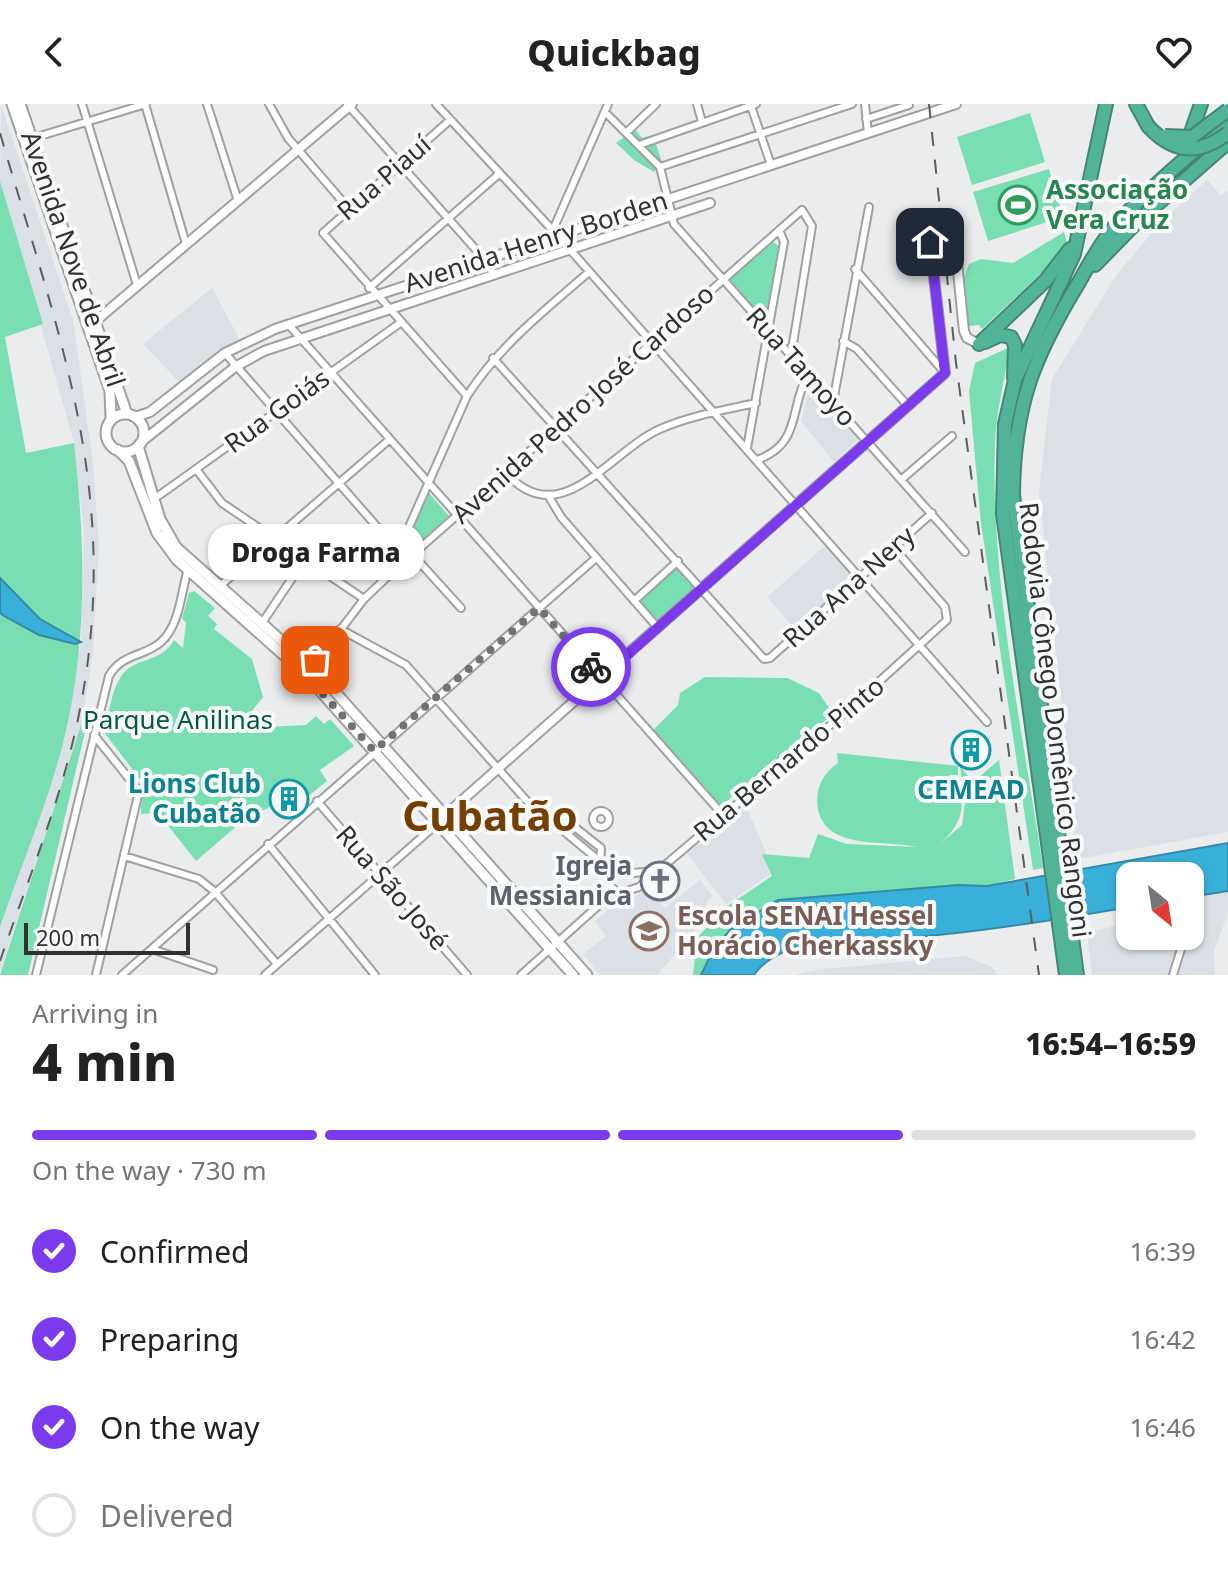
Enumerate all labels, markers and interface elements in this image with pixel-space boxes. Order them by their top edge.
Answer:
text: Quickbag [527,28,701,77]
icon: back [32,30,76,74]
icon: heart [1152,30,1196,74]
street label: Avenida Nove de Abril [13,126,135,391]
street label: Rua Piauí [329,126,439,228]
place label: Associação Vera Cruz [1046,171,1188,237]
street label: Avenida Henry Borden [399,181,672,301]
sports icon: Associação Vera Cruz [997,184,1039,226]
pin [896,208,964,276]
icon: home [908,220,952,264]
street label: Avenida Pedro José Cardoso [443,276,721,531]
street label: Rua Tamoyo [738,299,865,434]
street label: Rua Goiás [216,360,336,461]
street label: Rodovia Cônego Domênico Rangoni [1011,500,1101,940]
street label: Rua Ana Nery [775,517,923,655]
callout: Droga Farma [207,524,423,580]
text: Droga Farma [231,534,401,570]
pin [281,626,349,694]
courier [551,627,631,707]
icon: bag [293,638,337,682]
icon: bike [569,645,613,689]
street label: Rua Bernardo Pinto [685,668,891,849]
park label: Parque Anilinas [83,701,273,737]
building icon: CEMEAD [950,729,992,771]
place label: Lions Club Cubatão [128,765,261,831]
place label: CEMEAD [917,771,1025,807]
building icon: Lions Club Cubatão [268,778,310,820]
district label: Cubatão [402,786,578,843]
street label: Rua São José [328,817,457,958]
place label: Igreja Messianica [489,847,632,913]
church icon: Igreja Messianica [639,860,681,902]
north arrow [1116,862,1204,950]
map controls [1116,862,1204,950]
place label: Escola SENAI Hessel Horácio Cherkassky [677,897,934,963]
school or university icon: Escola SENAI Hessel Horácio Cherkassky [628,910,670,952]
scale bar [24,919,190,955]
text: 200 m [36,922,100,952]
text: Arriving in [32,995,158,1031]
text: 16:54–16:59 [1025,1023,1196,1064]
text: 4 min [32,1025,177,1096]
text: On the way · 730 m [32,1152,266,1188]
icon: check [32,1229,76,1273]
text: Confirmed [100,1231,250,1272]
text: 16:39 [1130,1233,1196,1269]
icon: check [32,1317,76,1361]
text: Preparing [100,1319,239,1360]
text: 16:42 [1130,1321,1196,1357]
icon: check [32,1405,76,1449]
text: On the way [100,1407,260,1448]
text: 16:46 [1130,1409,1196,1445]
text: Delivered [100,1495,234,1536]

